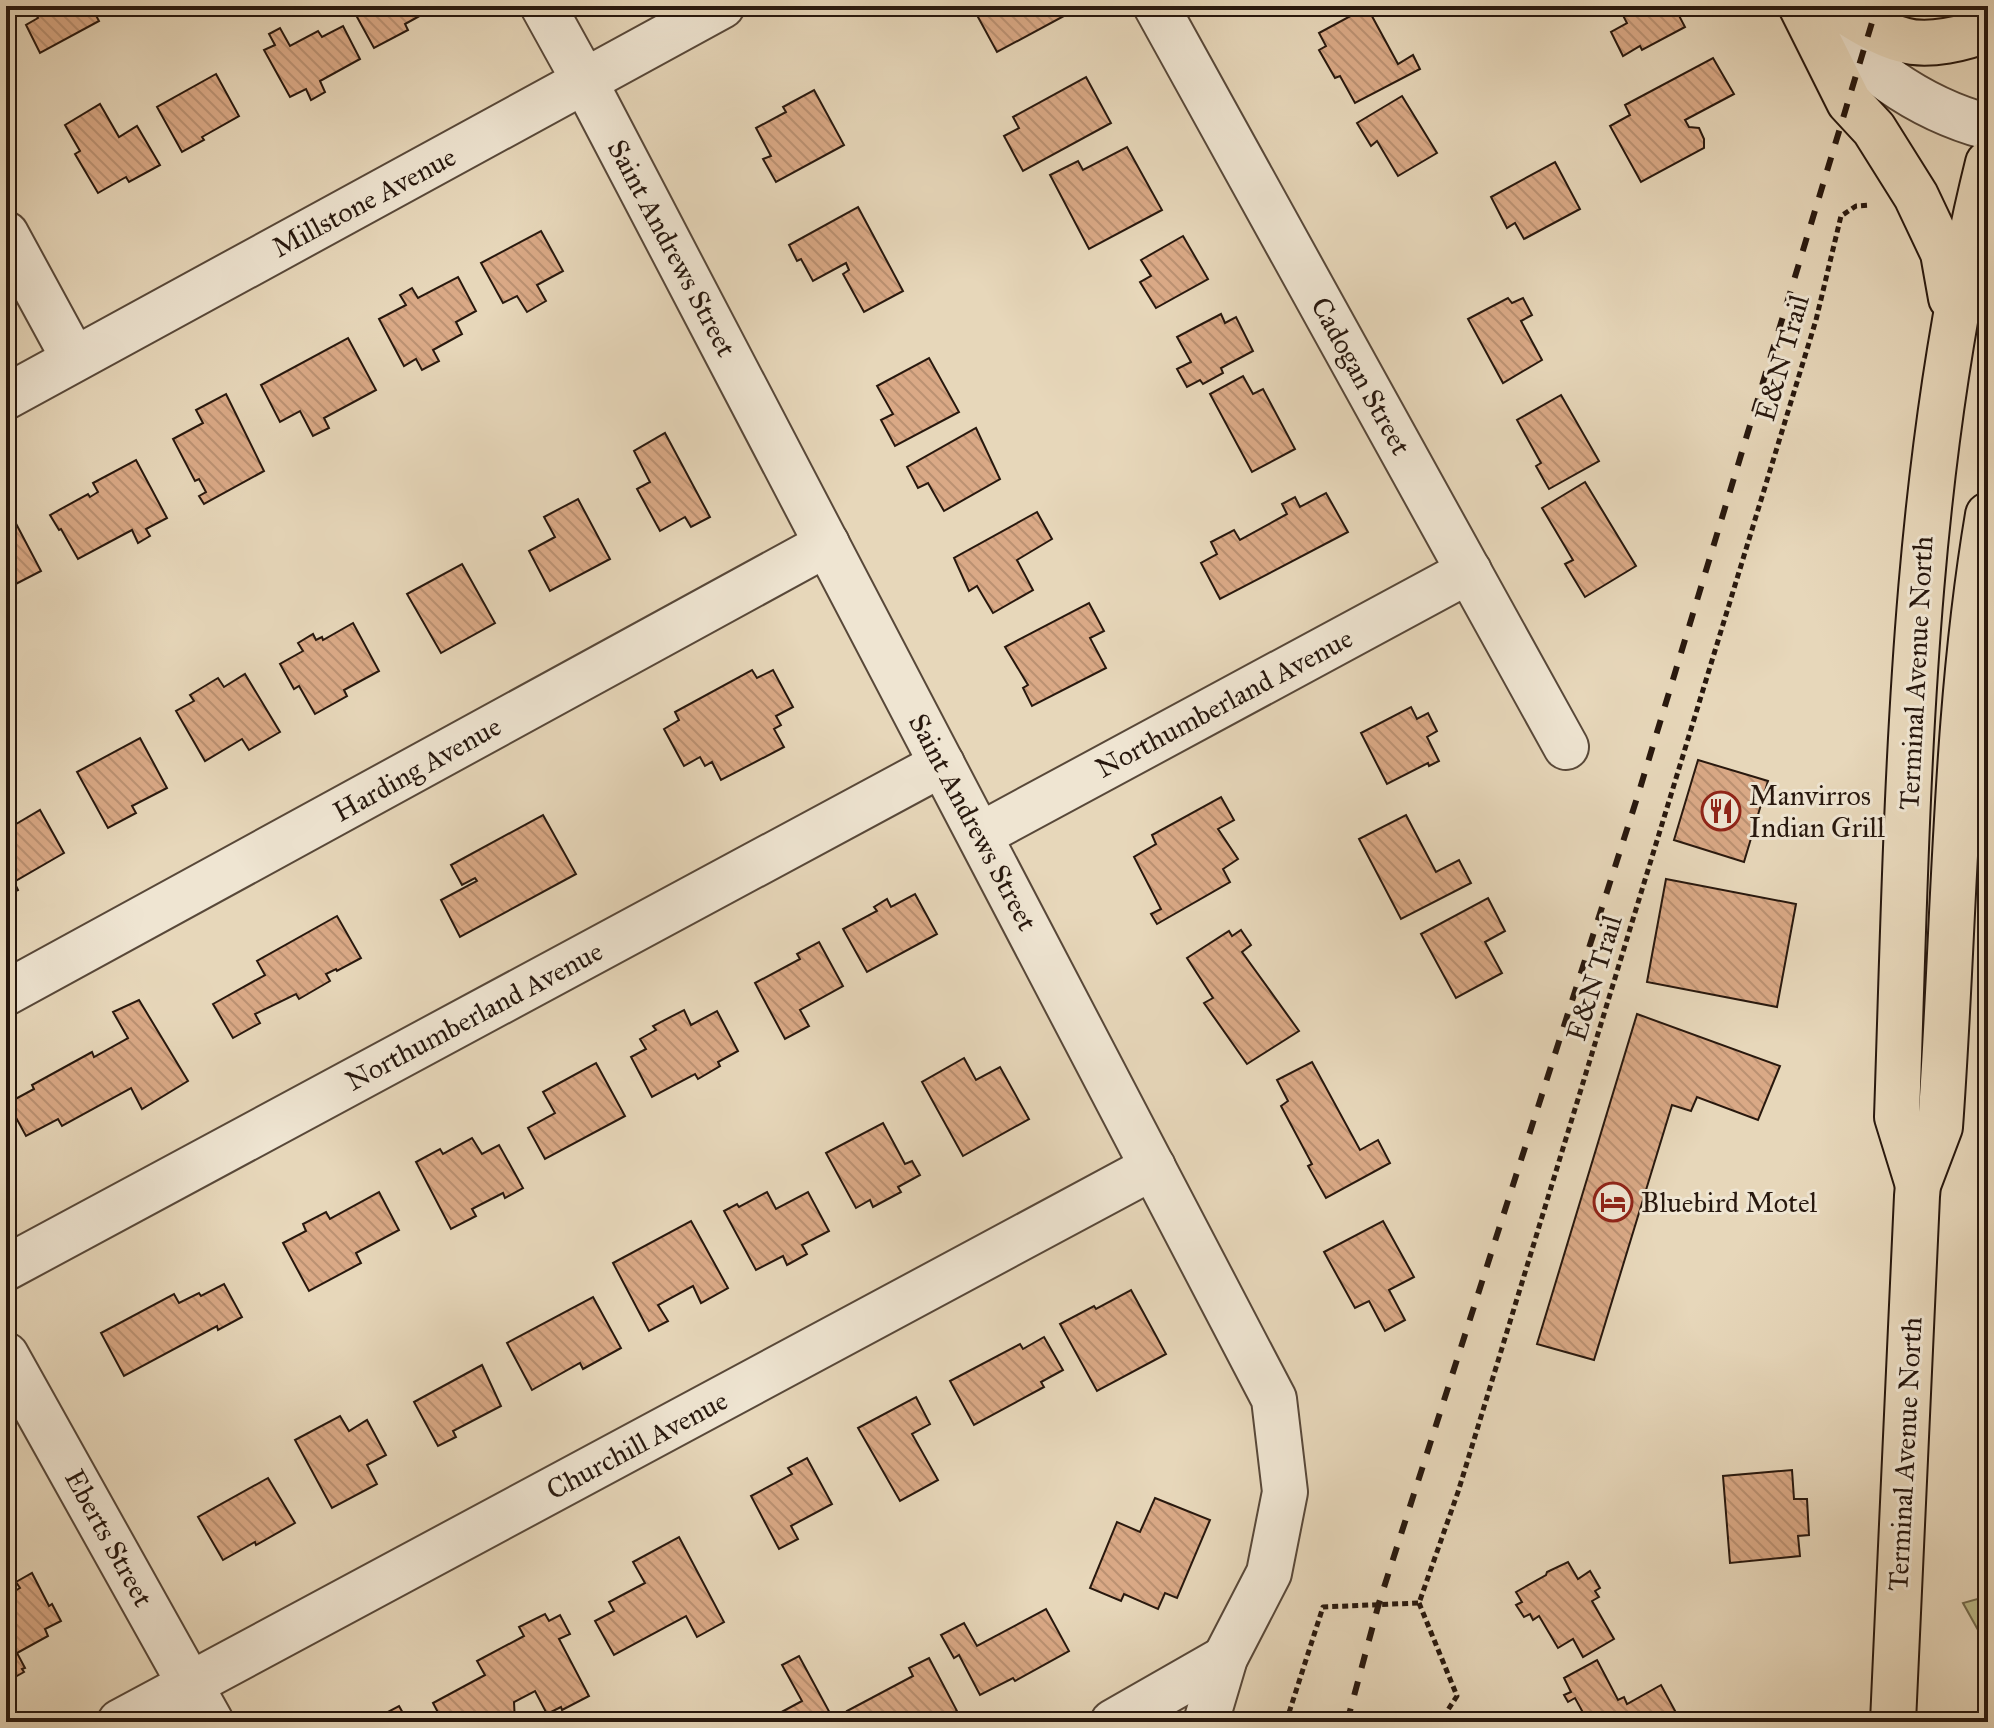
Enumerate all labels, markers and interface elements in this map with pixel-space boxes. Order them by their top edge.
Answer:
street label: Saint Andrews Street [600,133,744,363]
street label: Millstone Avenue [266,139,462,265]
street label: E&N Trail [1747,290,1817,425]
street label: Cadogan Street [1303,291,1419,461]
street label: Terminal Avenue North [1891,535,1941,811]
street label: Northumberland Avenue [1090,620,1358,786]
street label: Saint Andrews Street [901,707,1045,937]
street label: Harding Avenue [327,708,507,830]
place label: Manvirros Indian Grill [1749,778,1885,845]
restaurant icon: Manvirros Indian Grill [1700,790,1742,832]
street label: E&N Trail [1558,910,1630,1045]
street label: Northumberland Avenue [340,933,608,1099]
hotel icon: Bluebird Motel [1592,1181,1634,1223]
place label: Bluebird Motel [1641,1185,1818,1220]
street label: Terminal Avenue North [1880,1316,1930,1592]
street label: Churchill Avenue [540,1383,734,1507]
street label: Eberts Street [57,1463,161,1613]

